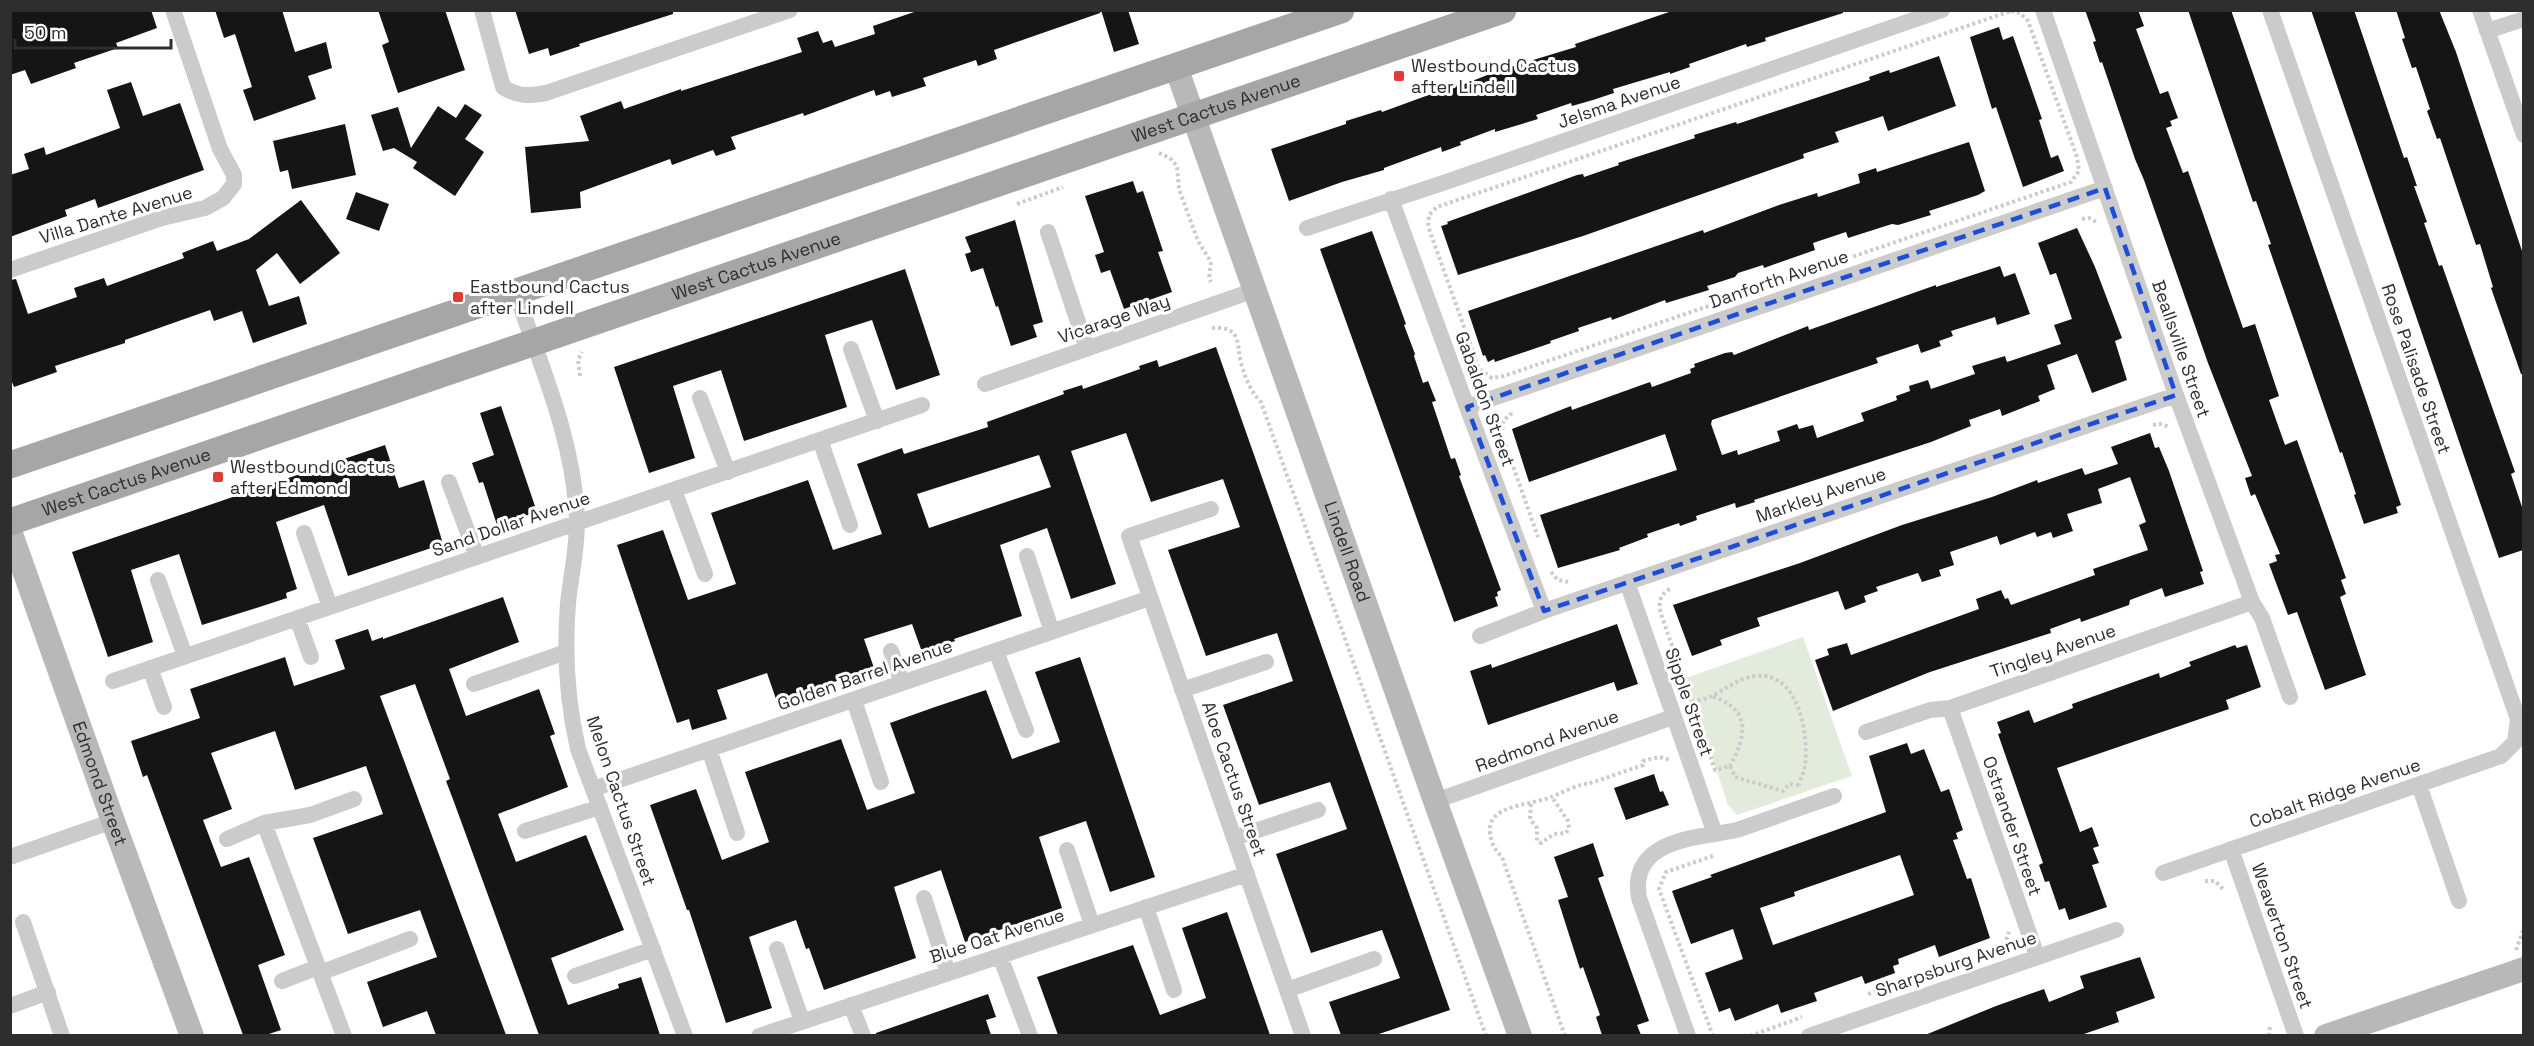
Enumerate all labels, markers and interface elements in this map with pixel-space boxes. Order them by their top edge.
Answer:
scale bar [15,12,171,50]
text: 50 m [24,21,66,44]
place label: Westbound Cactus after Lindell [1411,54,1577,98]
street label: West Cactus Avenue [1128,68,1303,148]
marker: Westbound Cactus after Lindell [1392,69,1406,83]
street label: Jelsma Avenue [1554,70,1683,133]
street label: Villa Dante Avenue [36,180,195,249]
street label: West Cactus Avenue [669,226,844,305]
street label: Danforth Avenue [1706,244,1852,313]
place label: Eastbound Cactus after Lindell [470,275,630,319]
street label: Beallsville Street [2147,277,2216,421]
street label: Rose Palisade Street [2377,281,2456,457]
street label: Vicarage Way [1055,289,1173,348]
marker: Eastbound Cactus after Lindell [451,290,465,304]
street label: Gabaldon Street [1450,328,1521,469]
street label: West Cactus Avenue [39,442,214,521]
place label: Westbound Cactus after Edmond [230,455,396,499]
street label: Markley Avenue [1753,461,1889,528]
marker: Westbound Cactus after Edmond [211,470,225,484]
street label: Sand Dollar Avenue [429,486,593,561]
street label: Lindell Road [1319,498,1376,605]
street label: Tingley Avenue [1987,618,2119,683]
street label: Golden Barrel Avenue [774,634,955,715]
street label: Sipple Street [1660,645,1719,759]
street label: Aloe Cactus Street [1197,698,1272,859]
street label: Redmond Avenue [1472,704,1622,777]
street label: Melon Cactus Street [582,713,661,889]
street label: Edmond Street [67,718,133,849]
street label: Cobalt Ridge Avenue [2246,752,2423,833]
street label: Ostrander Street [1978,753,2047,899]
street label: Weaverton Street [2247,860,2318,1012]
street label: Blue Oat Avenue [926,903,1067,968]
street label: Sharpsburg Avenue [1872,925,2039,1002]

